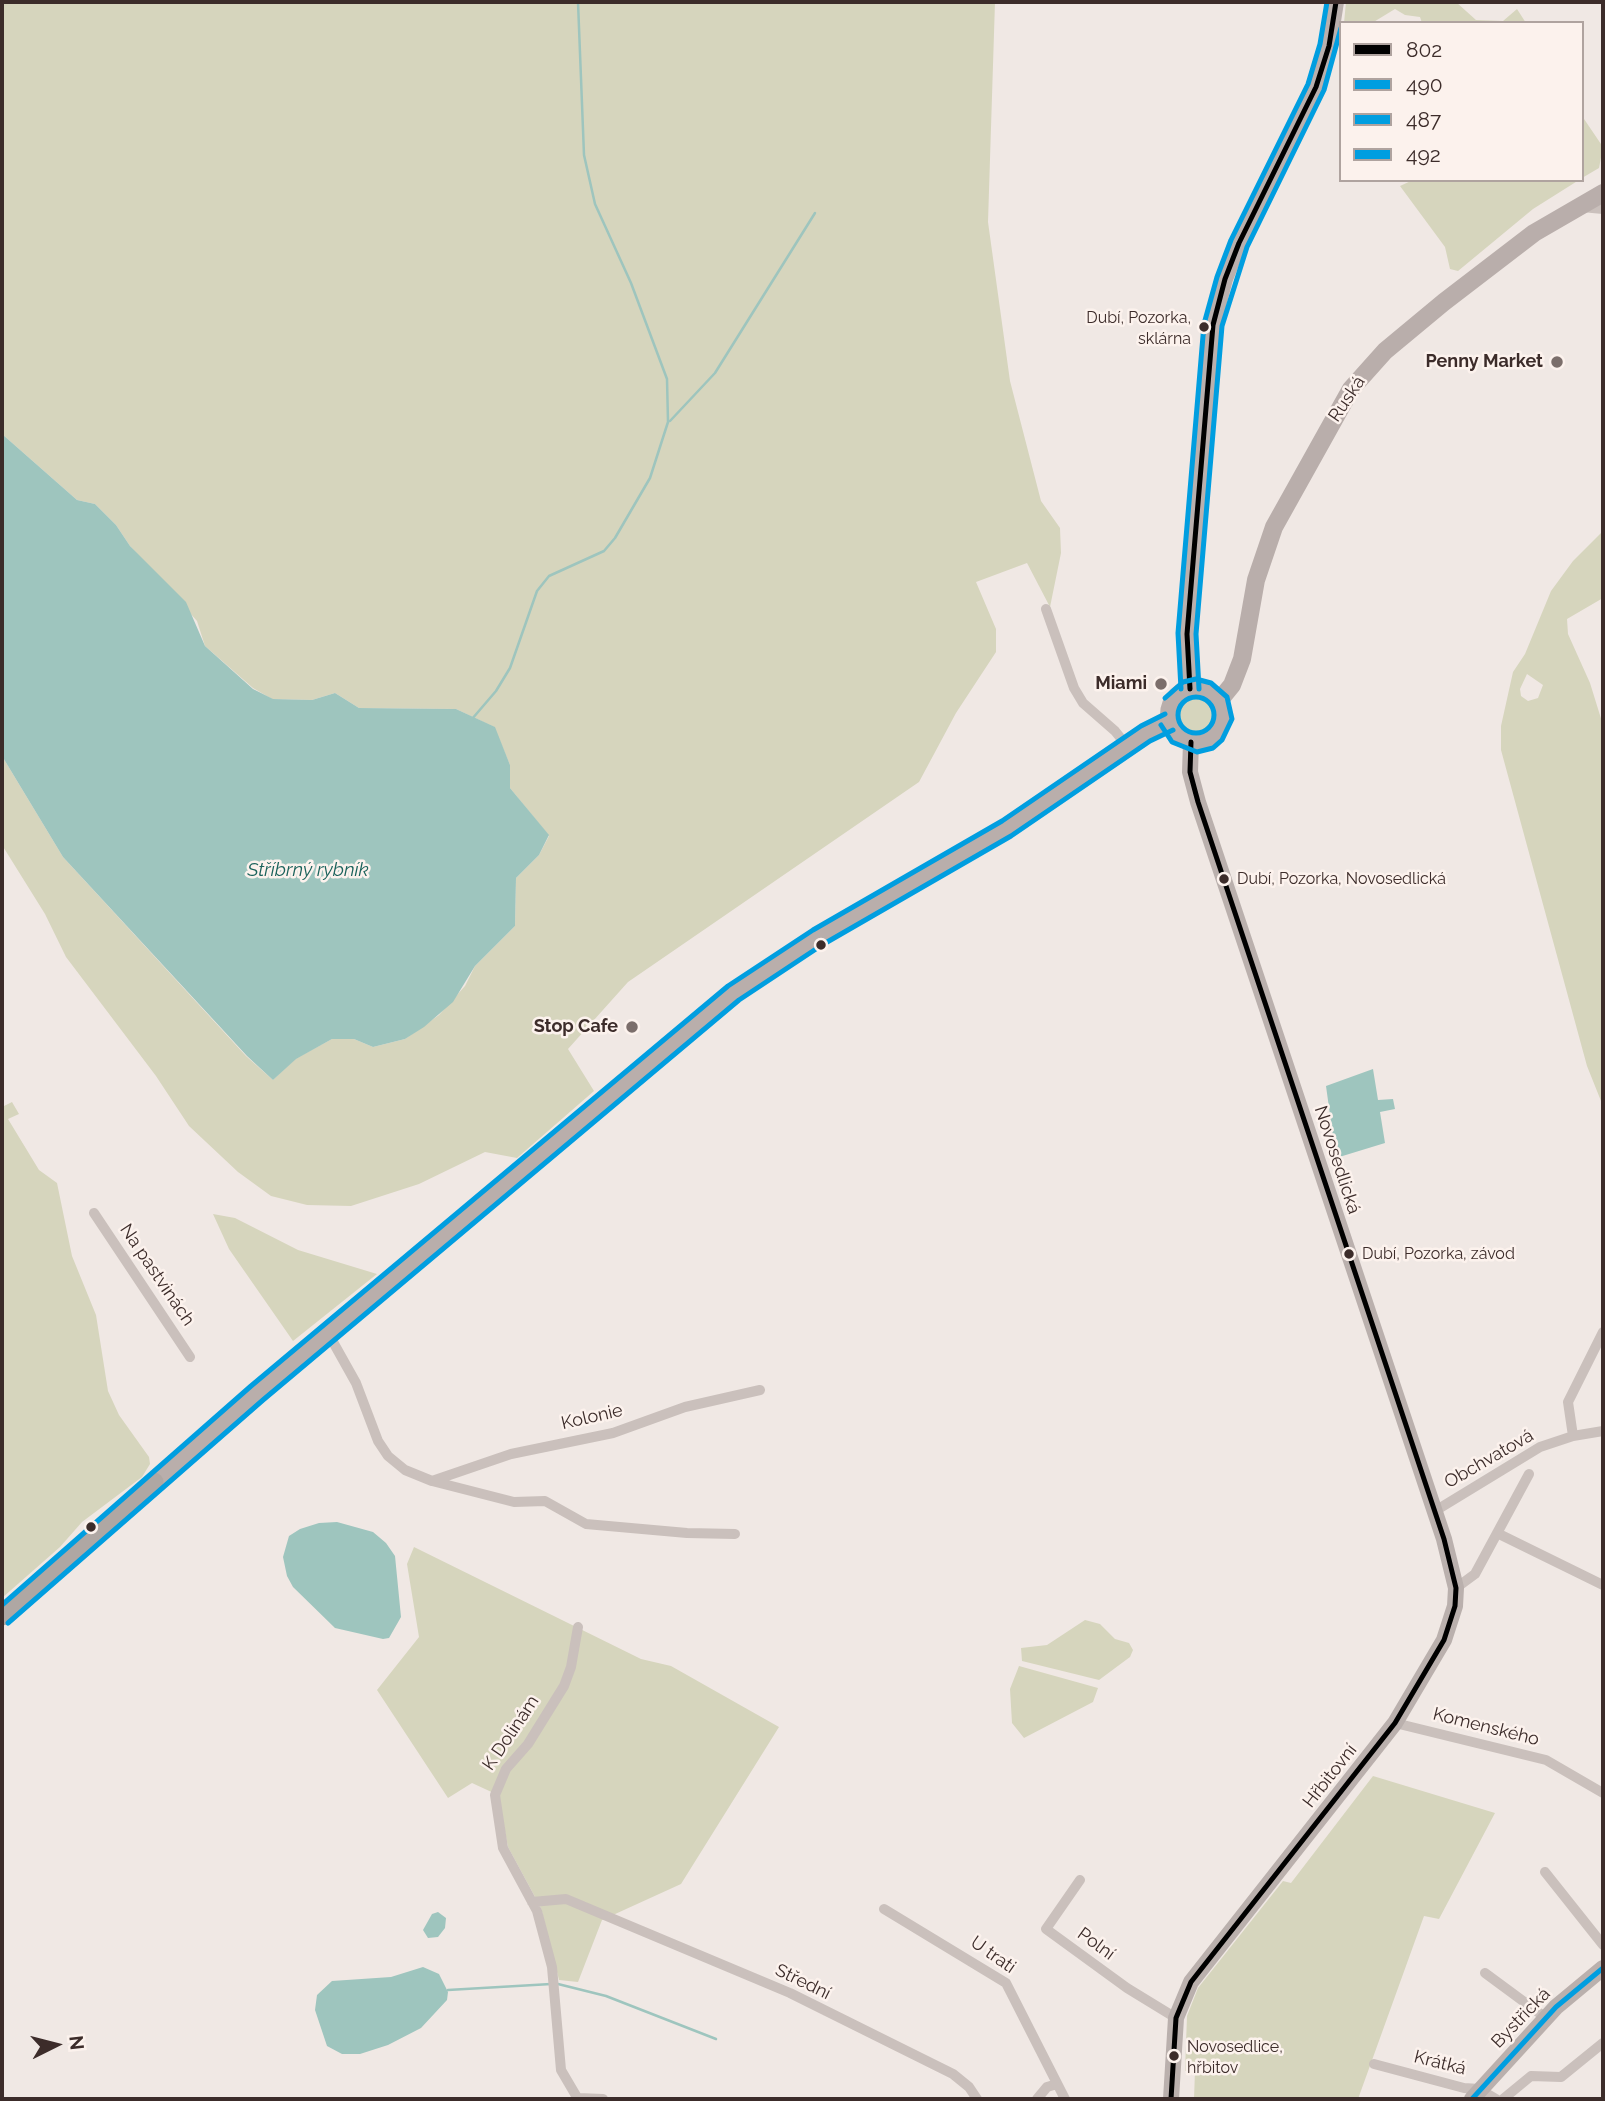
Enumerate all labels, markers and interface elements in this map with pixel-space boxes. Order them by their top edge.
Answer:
legend [1339,21,1584,182]
text: 802 [1406,37,1442,62]
text: 490 [1406,72,1443,97]
text: 487 [1406,107,1441,132]
text: 492 [1406,142,1441,167]
place label: Dubí, Pozorka, sklárna [1086,308,1191,346]
marker: Dubí, Pozorka, sklárna [1197,320,1211,334]
place label: Penny Market [1425,351,1543,373]
marker: Penny Market [1549,354,1565,370]
street label: Ruská [1324,372,1370,426]
place label: Miami [1095,673,1147,695]
marker: Miami [1153,676,1169,692]
water label: Stříbrný rybník [247,859,369,881]
place label: Dubí, Pozorka, Novosedlická [1237,869,1446,889]
marker: Dubí, Pozorka, Novosedlická [1217,872,1231,886]
unlabelled marker [814,938,828,952]
place label: Stop Cafe [534,1016,618,1038]
marker: Stop Cafe [624,1019,640,1035]
street label: Novosedlická [1309,1103,1365,1217]
street label: Na pastvinách [115,1220,199,1330]
place label: Dubí, Pozorka, závod [1362,1244,1515,1264]
marker: Dubí, Pozorka, závod [1342,1247,1356,1261]
street label: Kolonie [559,1399,625,1435]
street label: Obchvatová [1441,1425,1537,1493]
unlabelled marker [84,1520,98,1534]
street label: K Dolinám [478,1692,544,1774]
street label: Komenského [1431,1703,1541,1751]
street label: Hřbitovní [1298,1740,1362,1812]
street label: Polní [1073,1923,1119,1965]
street label: U trati [966,1932,1020,1978]
street label: Střední [772,1959,834,2005]
street label: Bystřická [1487,1983,1555,2053]
north arrow [21,2010,91,2080]
text: N [65,2034,89,2051]
place label: Novosedlice, hřbitov [1187,2037,1283,2075]
street label: Krátká [1412,2046,1468,2080]
marker: Novosedlice, hřbitov [1167,2049,1181,2063]

